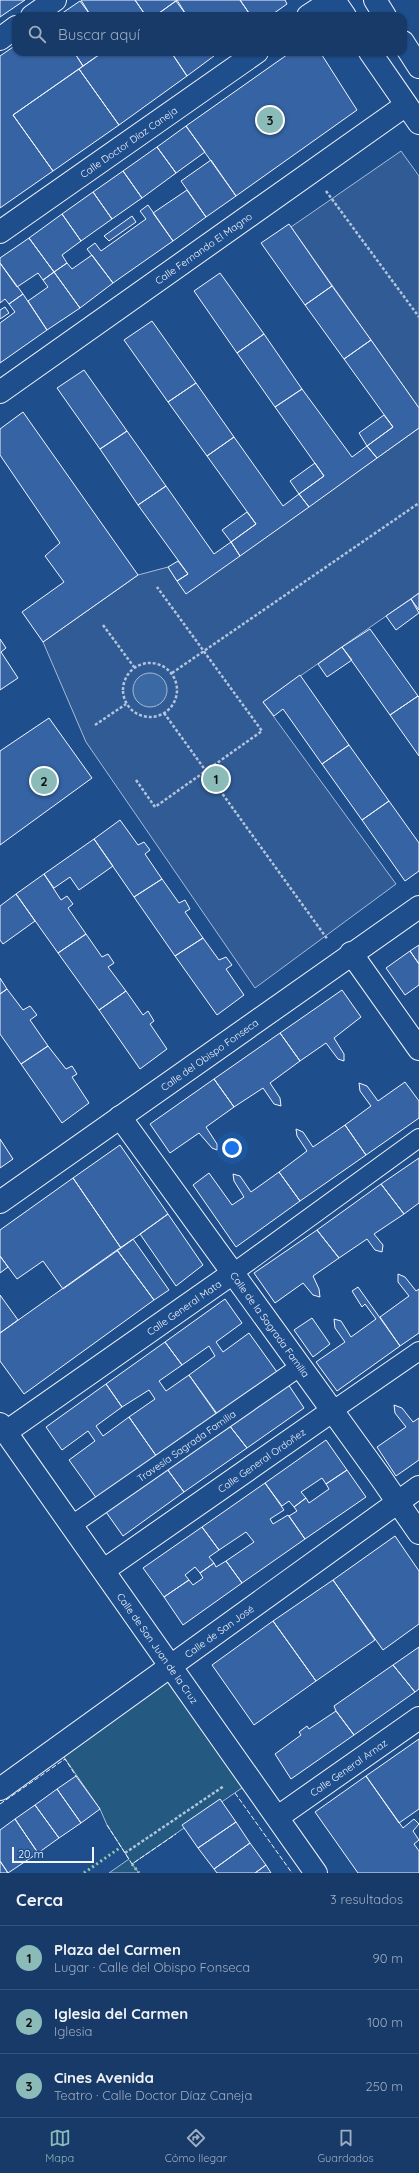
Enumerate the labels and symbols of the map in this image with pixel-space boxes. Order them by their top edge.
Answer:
street label: Calle Doctor Díaz Caneja [78,104,180,181]
pin: 3 [257,105,283,135]
street label: Calle Fernando El Magno [152,210,255,288]
pin: 1 [203,764,229,794]
pin: 2 [31,766,57,796]
street label: Calle del Obispo Fonseca [158,1016,261,1094]
your location [222,1138,242,1158]
street label: Calle de la Sagrada Familia [227,1269,312,1380]
street label: Calle General Mata [144,1277,224,1339]
street label: Travesía Sagrada Familia [134,1407,238,1485]
street label: Calle General Ordoñez [215,1425,308,1496]
street label: Calle de San Juan de la Cruz [114,1590,201,1706]
street label: Calle de San José [182,1602,257,1661]
street label: Calle General Arnaz [308,1736,390,1800]
scale bar [12,1845,94,1864]

